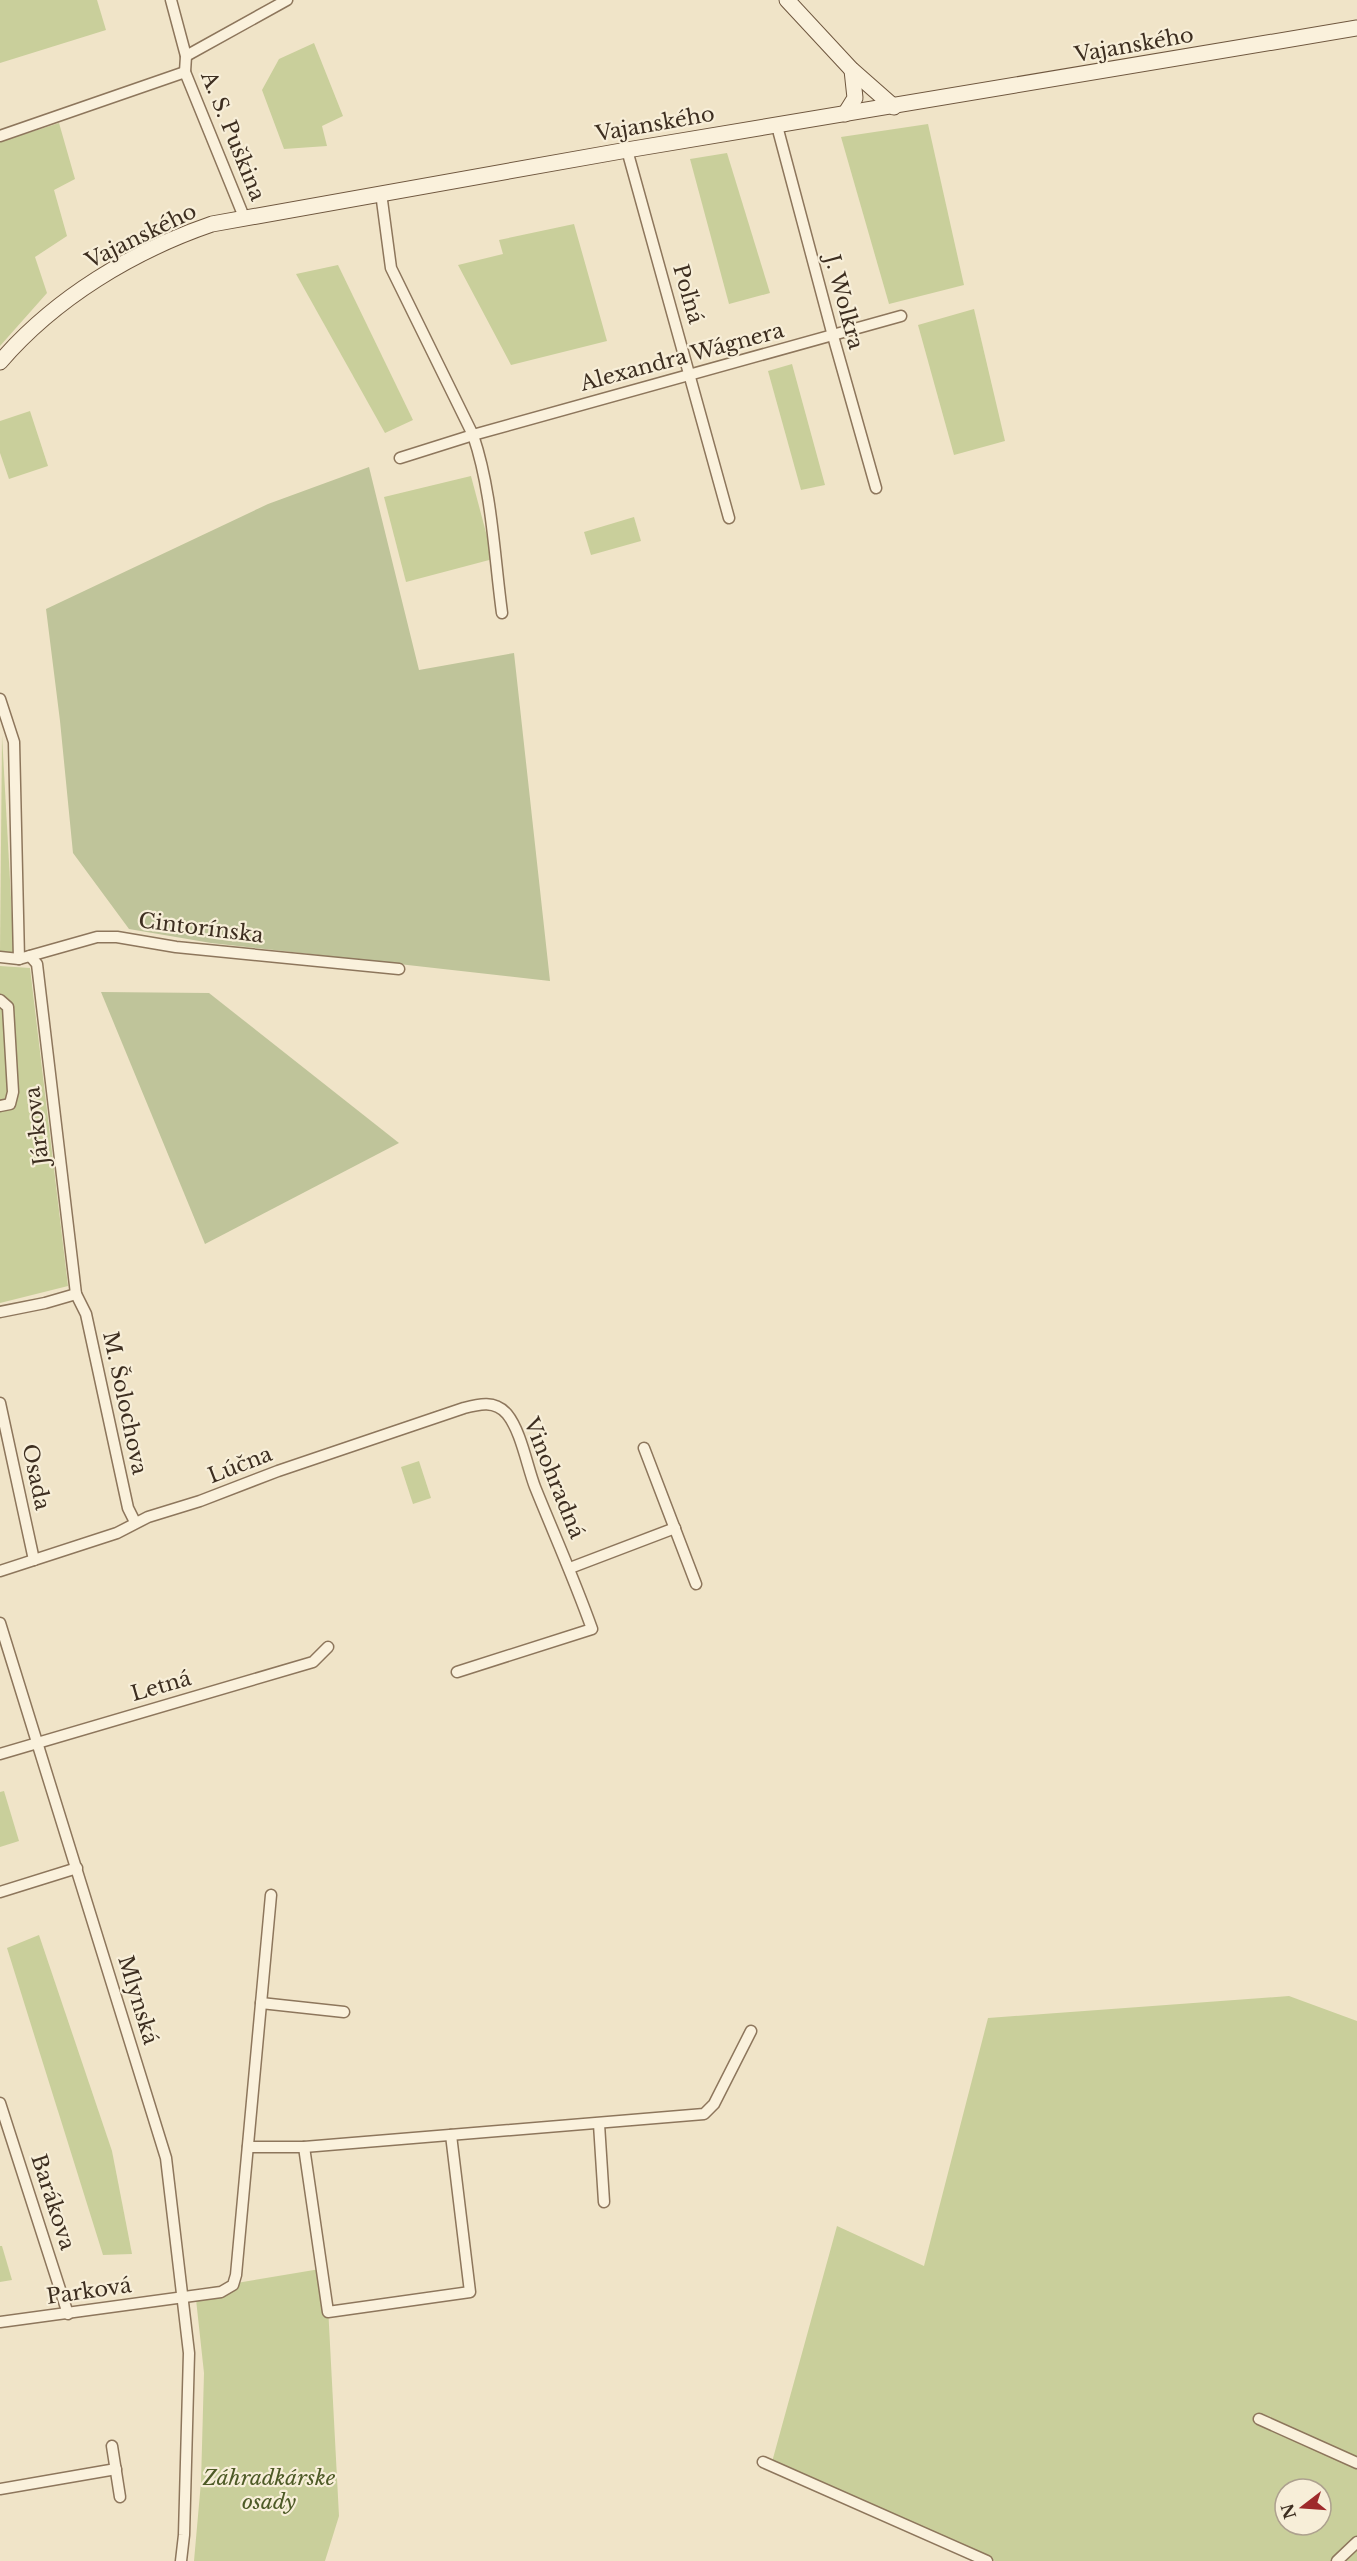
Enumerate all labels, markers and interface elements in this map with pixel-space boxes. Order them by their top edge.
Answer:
street label: Vajanského [1071,22,1196,68]
street label: A. S. Puškina [195,67,271,205]
street label: Vajanského [592,101,717,147]
street label: Vajanského [80,198,201,275]
street label: J. Wolkra [818,249,869,352]
street label: Poľná [667,261,709,327]
street label: Alexandra Wágnera [576,317,787,397]
street label: Cintorínska [137,907,265,949]
street label: Járkova [19,1085,55,1170]
street label: M. Šolochova [97,1329,153,1477]
street label: Vinohradná [518,1413,590,1543]
street label: Lúčna [204,1441,276,1489]
street label: Osada [16,1442,56,1513]
street label: Letná [128,1665,194,1707]
street label: Mlynská [112,1952,164,2048]
street label: Barákova [25,2151,81,2253]
street label: Parková [45,2272,134,2310]
park label: Záhradkárske osady [202,2465,336,2515]
north arrow [1273,2477,1333,2537]
text: N [1277,2501,1300,2522]

